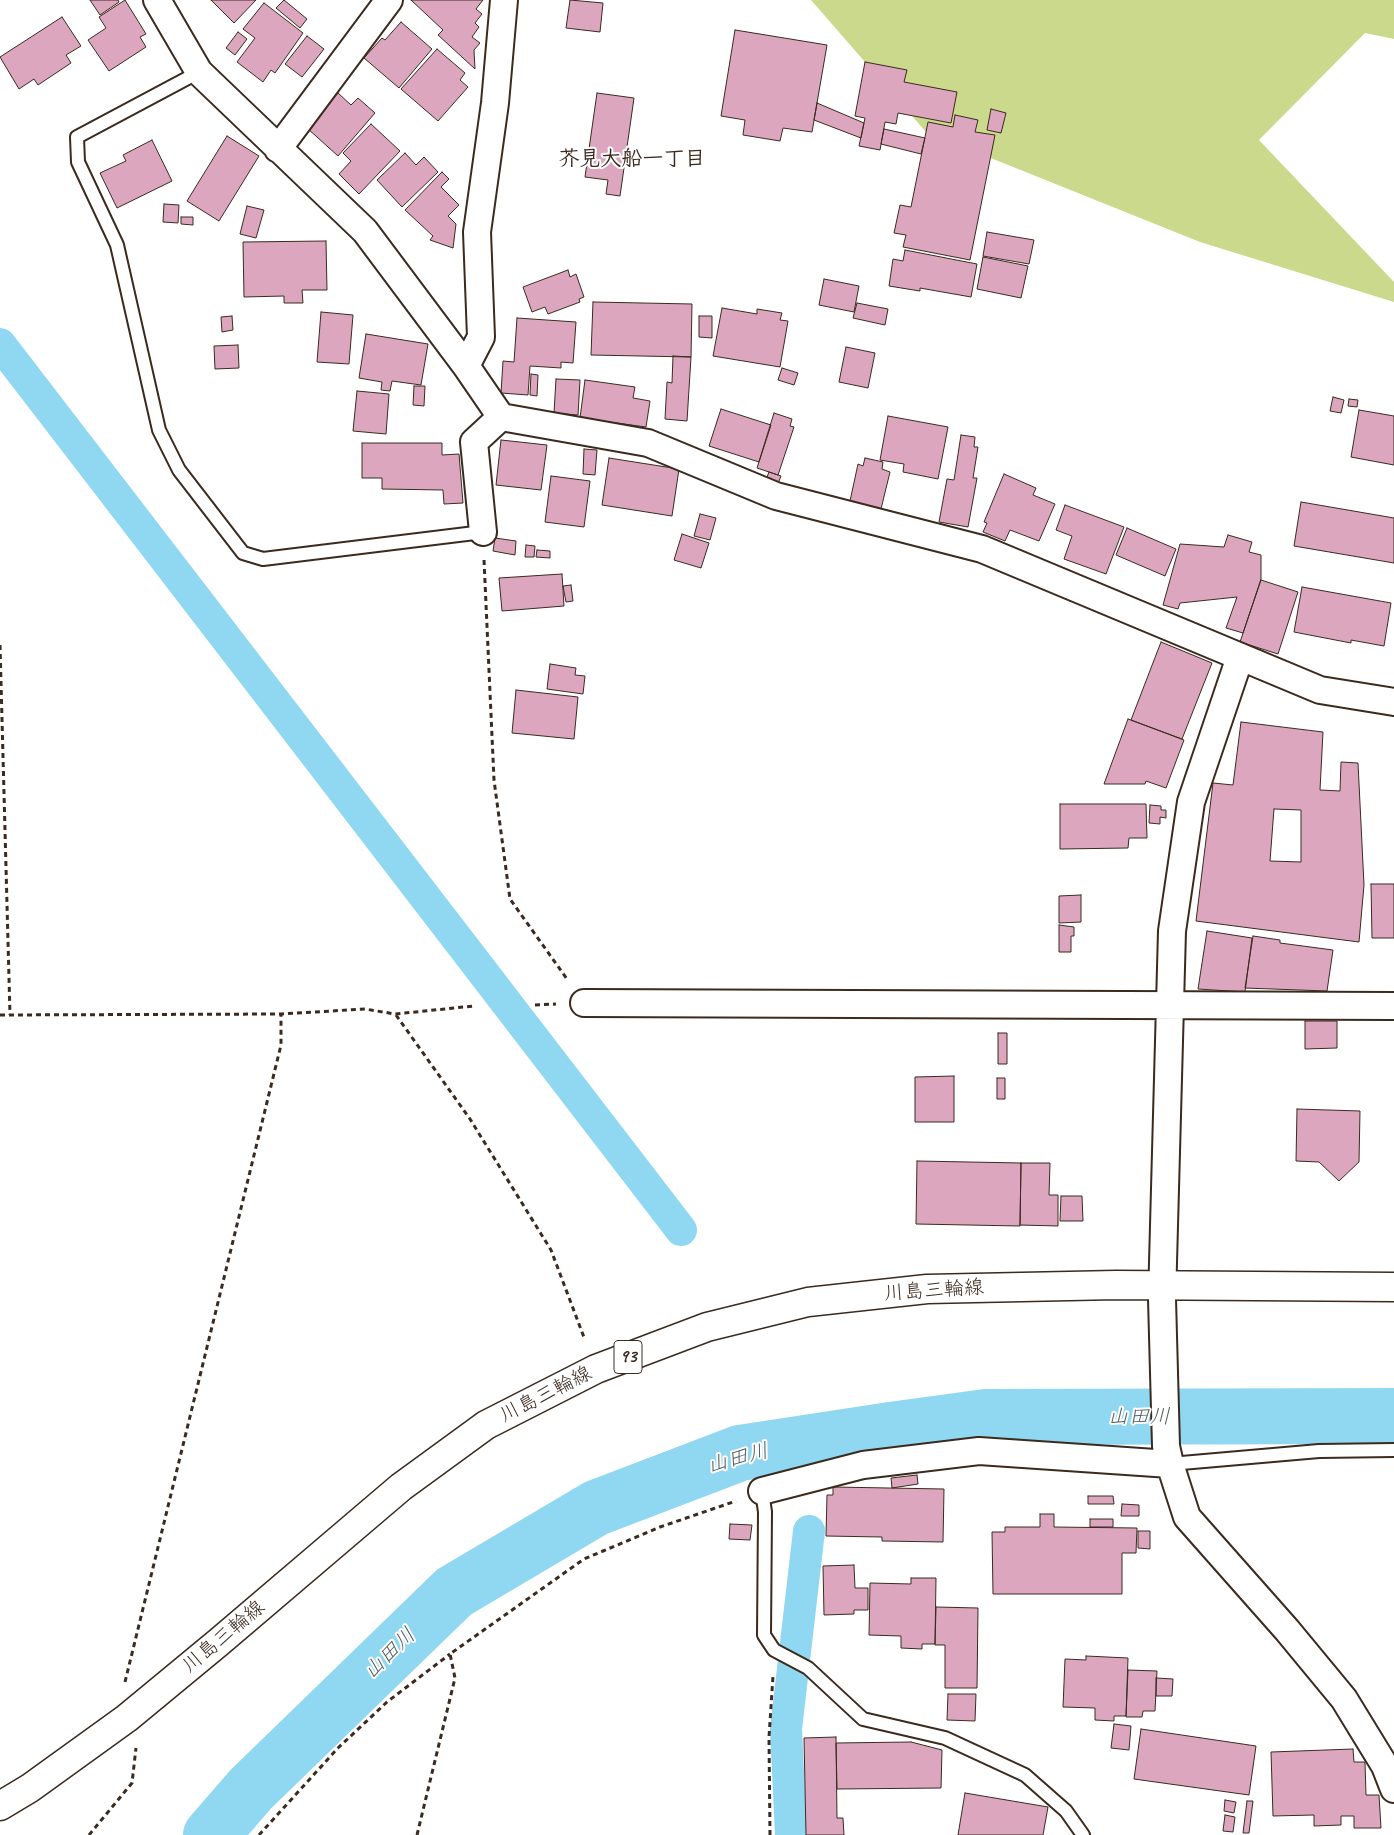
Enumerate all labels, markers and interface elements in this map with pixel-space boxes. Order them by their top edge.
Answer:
district label: 芥見大船一丁目 [559,146,705,172]
street label: 川島三輪線 [883,1276,985,1306]
road number: 93 [614,1340,642,1374]
street label: 川島三輪線 [496,1362,596,1428]
water label: 山田川 [1108,1404,1170,1430]
water label: 山田川 [704,1439,772,1479]
street label: 川島三輪線 [178,1596,270,1678]
water label: 山田川 [359,1623,421,1685]

